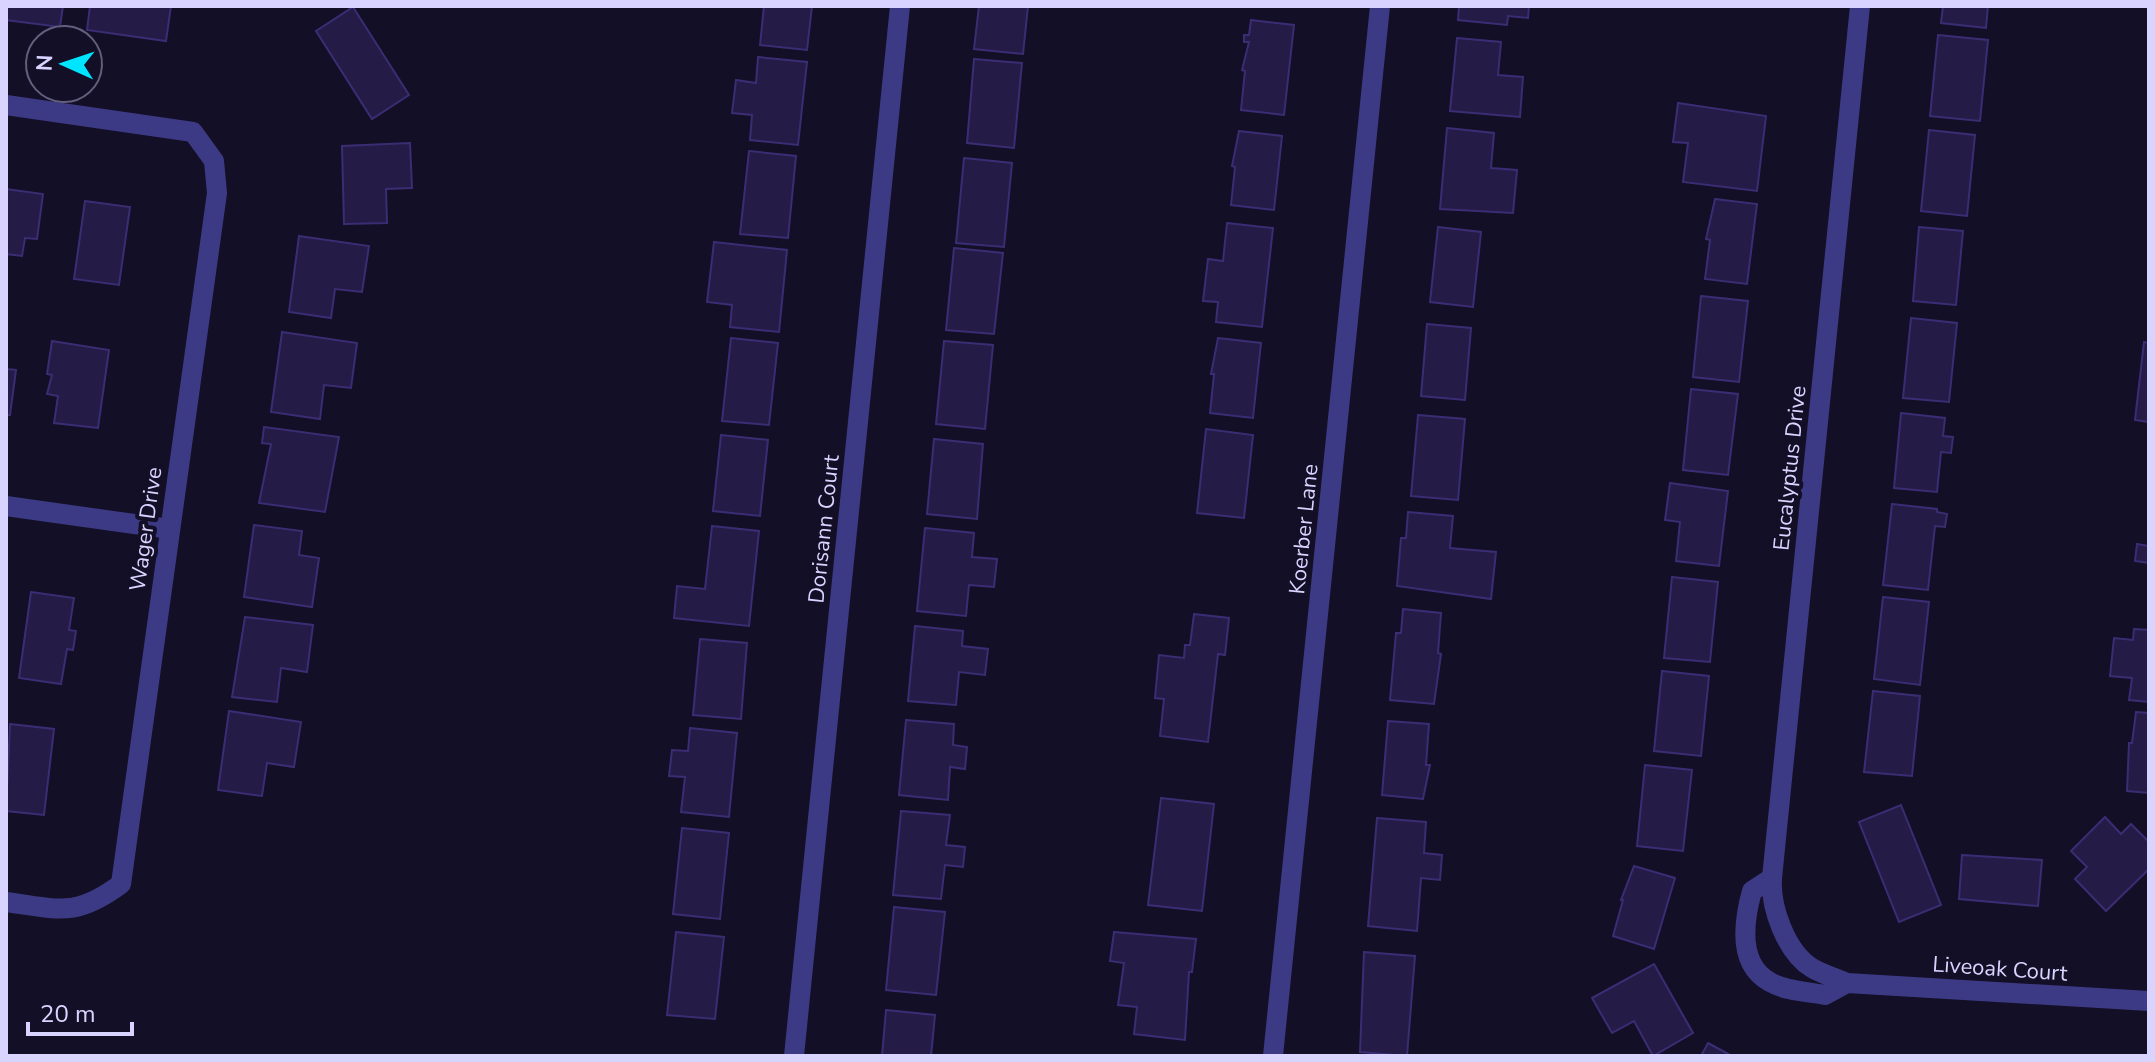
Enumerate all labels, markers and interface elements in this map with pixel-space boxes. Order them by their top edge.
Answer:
north arrow [24,24,104,104]
text: N [30,54,60,72]
street label: Eucalyptus Drive [1766,384,1814,552]
street label: Dorisann Court [801,453,847,605]
street label: Koerber Lane [1282,462,1326,596]
street label: Wager Drive [122,465,170,593]
street label: Liveoak Court [1931,949,2069,989]
scale bar [28,986,132,1036]
text: 20 m [40,998,96,1030]

